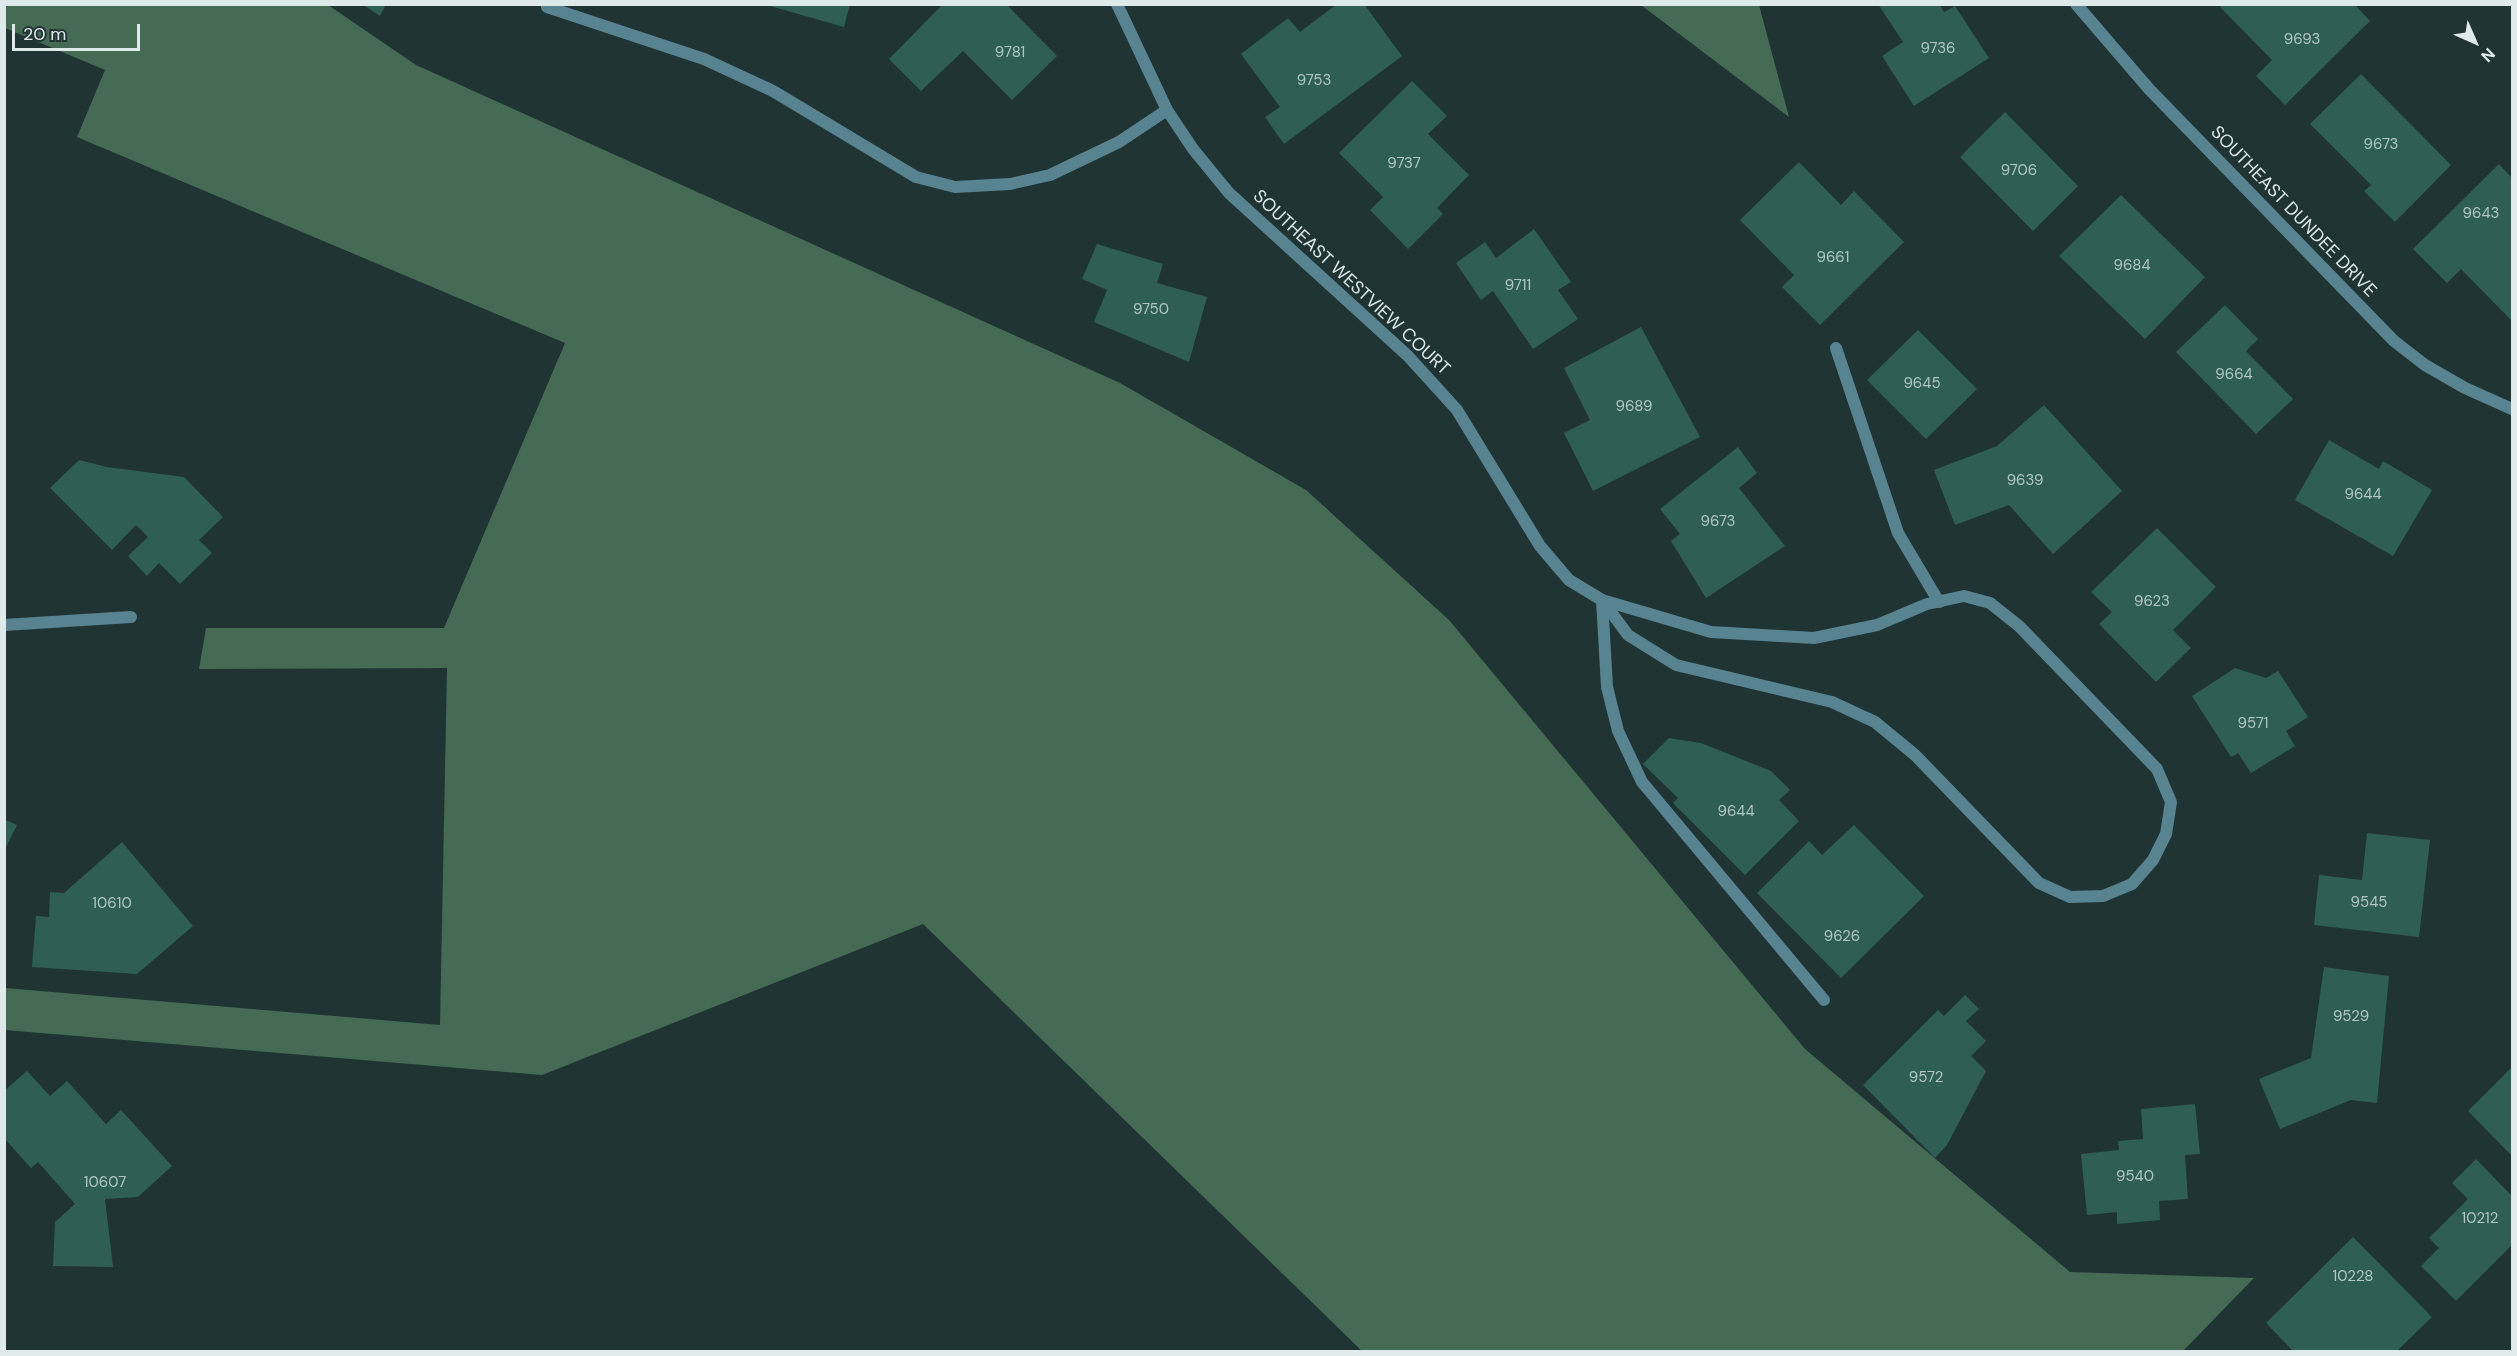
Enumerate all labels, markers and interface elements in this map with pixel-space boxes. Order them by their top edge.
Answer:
scale bar [15,12,142,50]
north arrow [2445,12,2505,72]
text: 20 m [23,22,66,46]
house number: 9693 [2284,31,2320,49]
house number: 9736 [1921,40,1955,58]
house number: 9781 [995,44,1025,62]
text: N [2477,44,2500,67]
house number: 9753 [1297,72,1331,90]
street label: SOUTHEAST DUNDEE DRIVE [2206,122,2380,302]
house number: 9673 [2364,136,2398,154]
house number: 9737 [1387,155,1421,173]
house number: 9706 [2001,162,2037,180]
street label: SOUTHEAST WESTVIEW COURT [1248,186,1454,380]
house number: 9643 [2463,205,2499,223]
house number: 9661 [1817,249,1849,267]
house number: 9684 [2113,257,2151,275]
house number: 9711 [1505,277,1531,295]
house number: 9750 [1133,301,1169,319]
house number: 9664 [2215,366,2253,384]
house number: 9645 [1903,375,1941,393]
house number: 9689 [1616,398,1652,416]
house number: 9639 [2007,472,2043,490]
house number: 9644 [2344,486,2382,504]
house number: 9673 [1701,513,1735,531]
house number: 9623 [2134,593,2170,611]
house number: 9571 [2237,715,2269,733]
house number: 9644 [1717,803,1755,821]
house number: 9545 [2351,894,2387,912]
house number: 10610 [92,895,132,913]
house number: 9626 [1824,928,1860,946]
house number: 9529 [2333,1008,2369,1026]
house number: 9572 [1909,1069,1943,1087]
house number: 9540 [2116,1168,2154,1186]
house number: 10607 [84,1174,126,1192]
house number: 10212 [2462,1210,2498,1228]
house number: 10228 [2333,1268,2373,1286]

